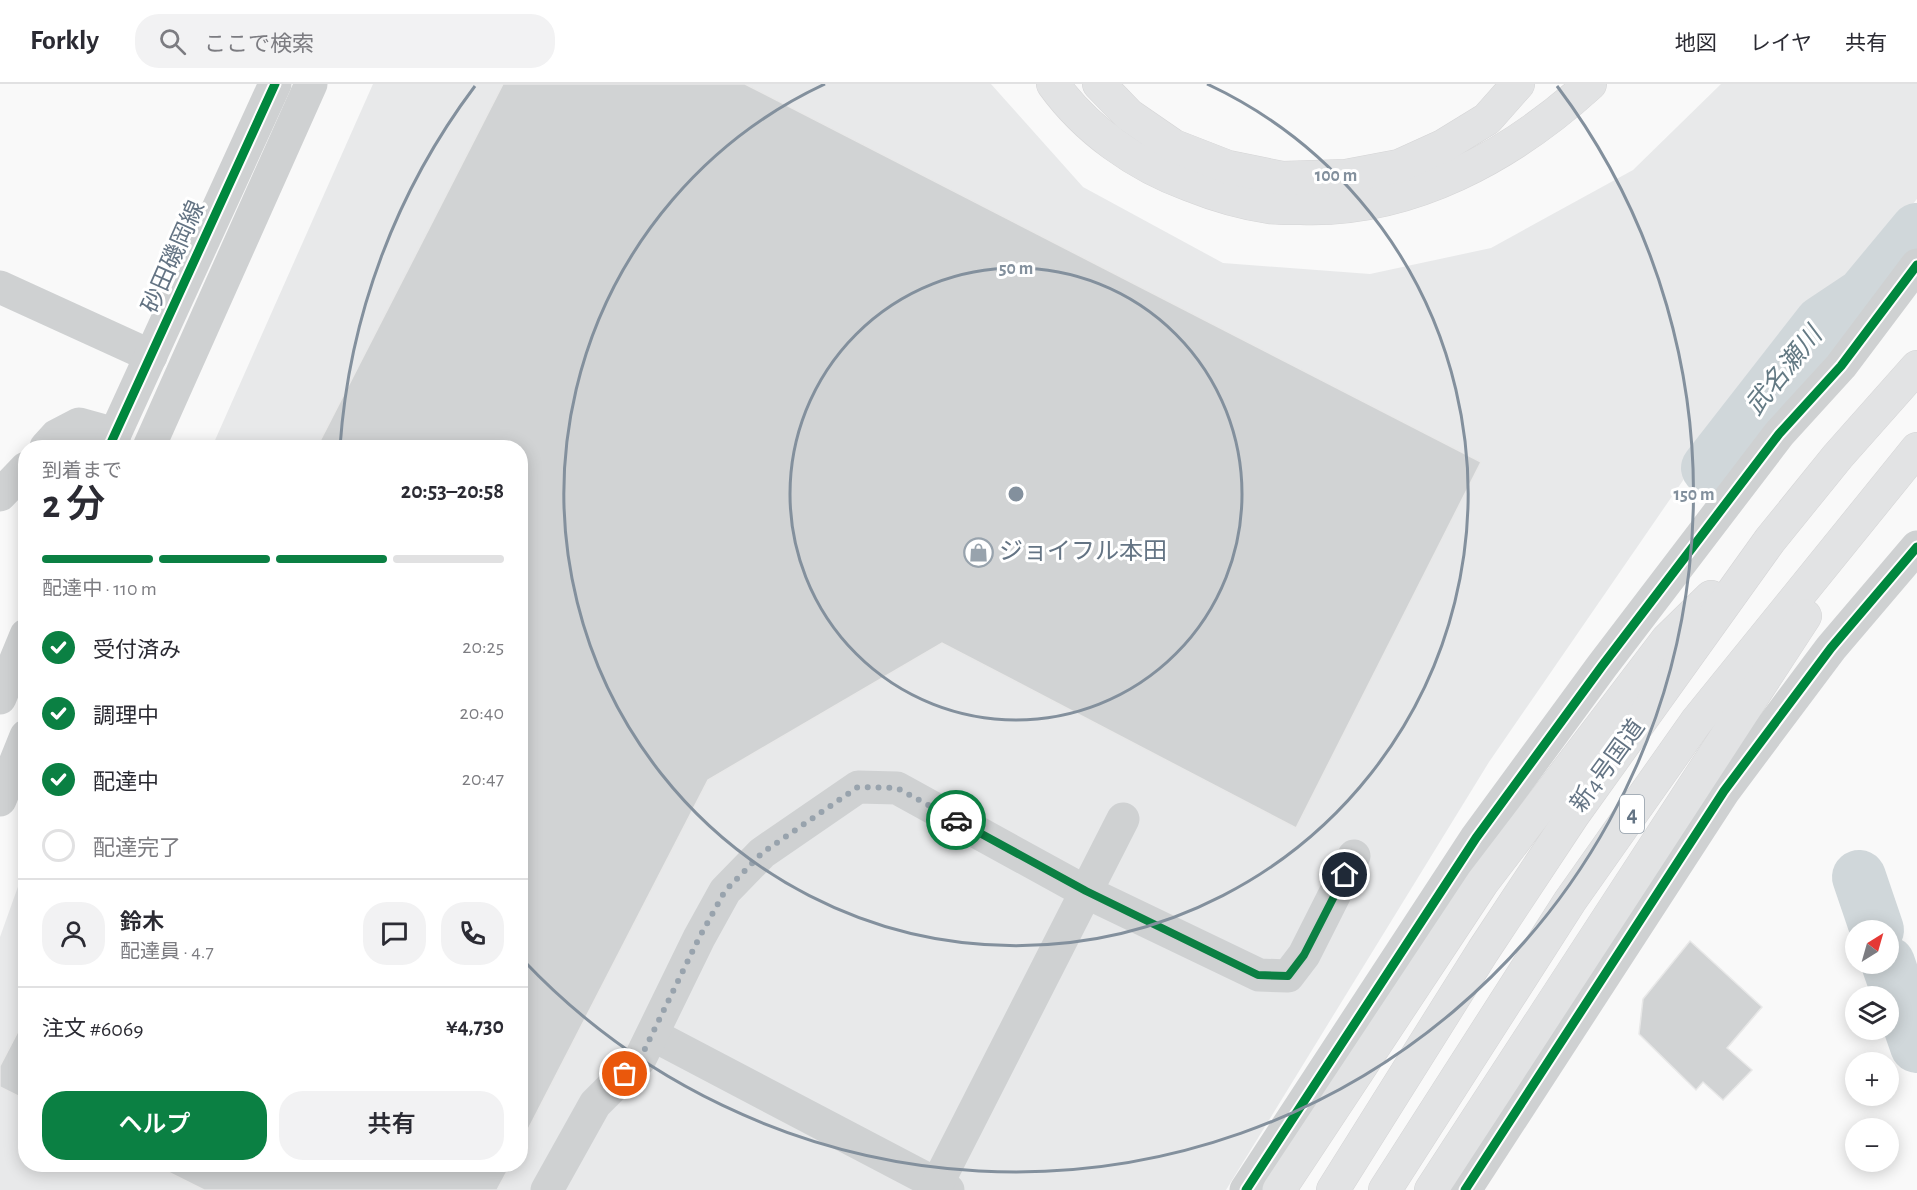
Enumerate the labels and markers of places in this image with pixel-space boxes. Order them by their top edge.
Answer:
centre of rings [1006,484,1026,504]
shop icon: ジョイフル本田 [962,536,994,568]
place label: ジョイフル本田 [999,538,1167,564]
pin [1319,849,1370,900]
pin [599,1048,650,1099]

